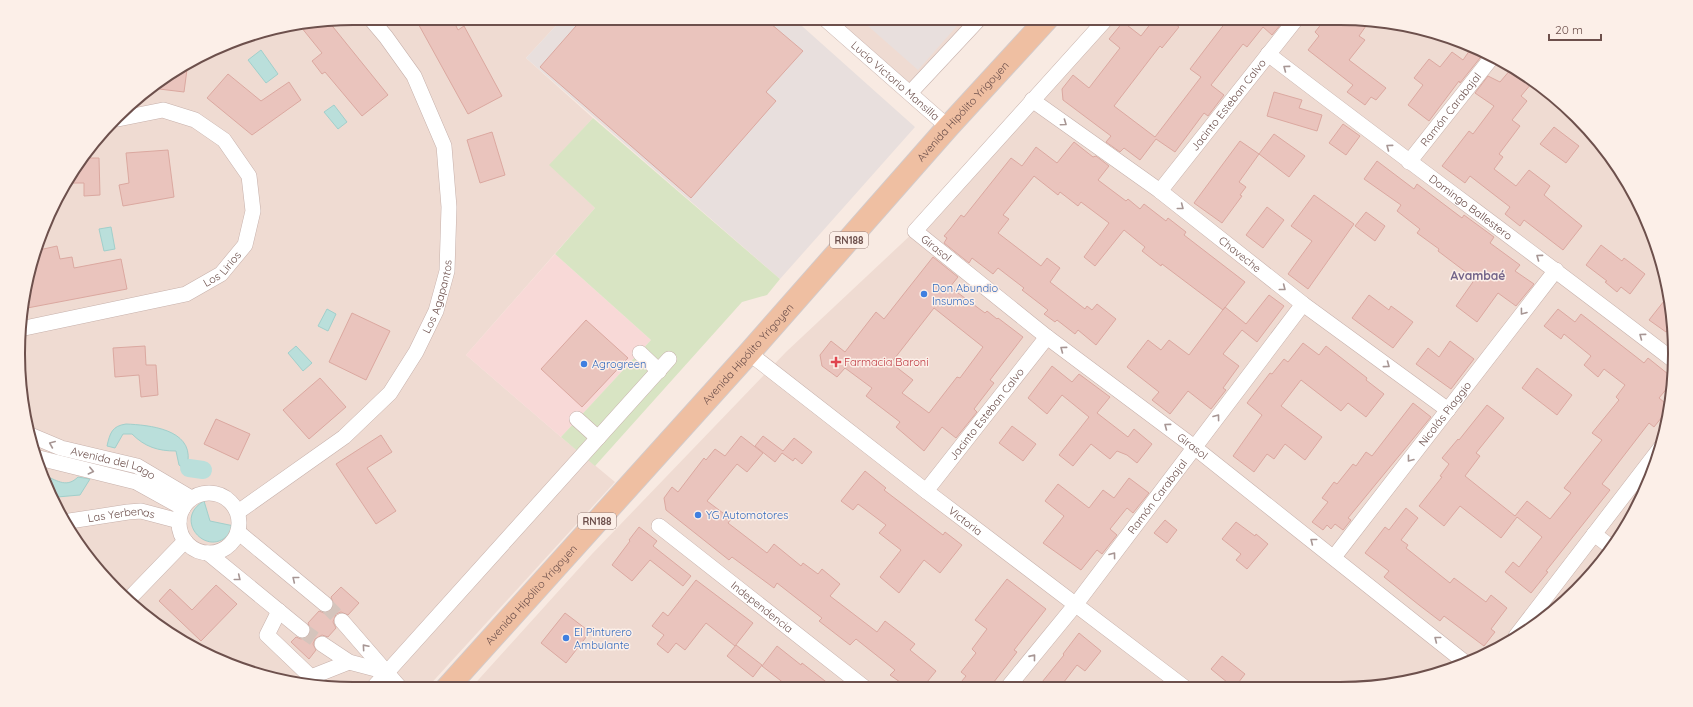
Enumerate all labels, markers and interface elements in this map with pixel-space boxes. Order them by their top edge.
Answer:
scale bar [1549,16,1601,42]
text: 20 m [1555,22,1583,37]
street label: Lucio Victorio Mansilla [848,38,943,123]
street label: Jacinto Esteban Calvo [1188,56,1269,154]
street label: Avenida Hipólito Yrigoyen [914,58,1012,164]
one-way arrow [1283,66,1290,73]
street label: Ramón Carabajal [1417,70,1484,149]
one-way arrow [1059,118,1066,125]
one-way arrow [1387,145,1394,152]
street label: Domingo Ballestero [1426,171,1515,243]
one-way arrow [1176,202,1183,209]
road number: RN188 [830,232,868,248]
street label: Girasol [918,232,954,265]
street label: Chaveche [1216,233,1264,275]
street label: Los Lirios [200,248,244,290]
one-way arrow [1536,254,1543,262]
street label: Los Agapantos [419,260,454,336]
district label: Avambaé [1451,268,1505,283]
place label: Don Abundio Insumos [932,281,998,308]
one-way arrow [1278,283,1285,290]
marker: Don Abundio Insumos [919,289,929,299]
street label: Avenida Hipólito Yrigoyen [699,301,796,407]
one-way arrow [1521,307,1528,314]
one-way arrow [1640,334,1647,341]
one-way arrow [1060,346,1067,353]
place label: Farmacia Baroni [844,355,929,369]
place label: Agrogreen [592,357,646,371]
marker: Farmacia Baroni [831,357,841,367]
marker: Agrogreen [579,359,589,369]
one-way arrow [1382,360,1389,367]
street label: Jacinto Esteban Calvo [946,365,1027,463]
street label: Nicolás Piaggio [1415,378,1475,449]
one-way arrow [1212,415,1219,422]
one-way arrow [1164,424,1171,431]
street label: Girasol [1174,430,1211,462]
one-way arrow [49,441,57,449]
street label: Avenida del Lago [69,444,158,483]
one-way arrow [1407,455,1415,462]
street label: Ramón Carabajal [1124,456,1190,537]
one-way arrow [87,467,94,475]
street label: Las Yerbenas [87,504,157,525]
street label: Victoria [946,504,985,538]
place label: YG Automotores [706,508,788,522]
marker: YG Automotores [693,510,703,520]
road number: RN188 [578,513,616,529]
one-way arrow [1311,539,1318,546]
street label: Avenida Hipólito Yrigoyen [482,542,580,648]
one-way arrow [1108,552,1115,559]
one-way arrow [234,574,241,581]
one-way arrow [293,577,300,584]
street label: Independencia [728,578,796,636]
place label: El Pinturero Ambulante [574,625,632,652]
marker: El Pinturero Ambulante [561,633,571,643]
one-way arrow [1434,637,1441,644]
one-way arrow [362,644,369,651]
one-way arrow [1029,654,1036,662]

